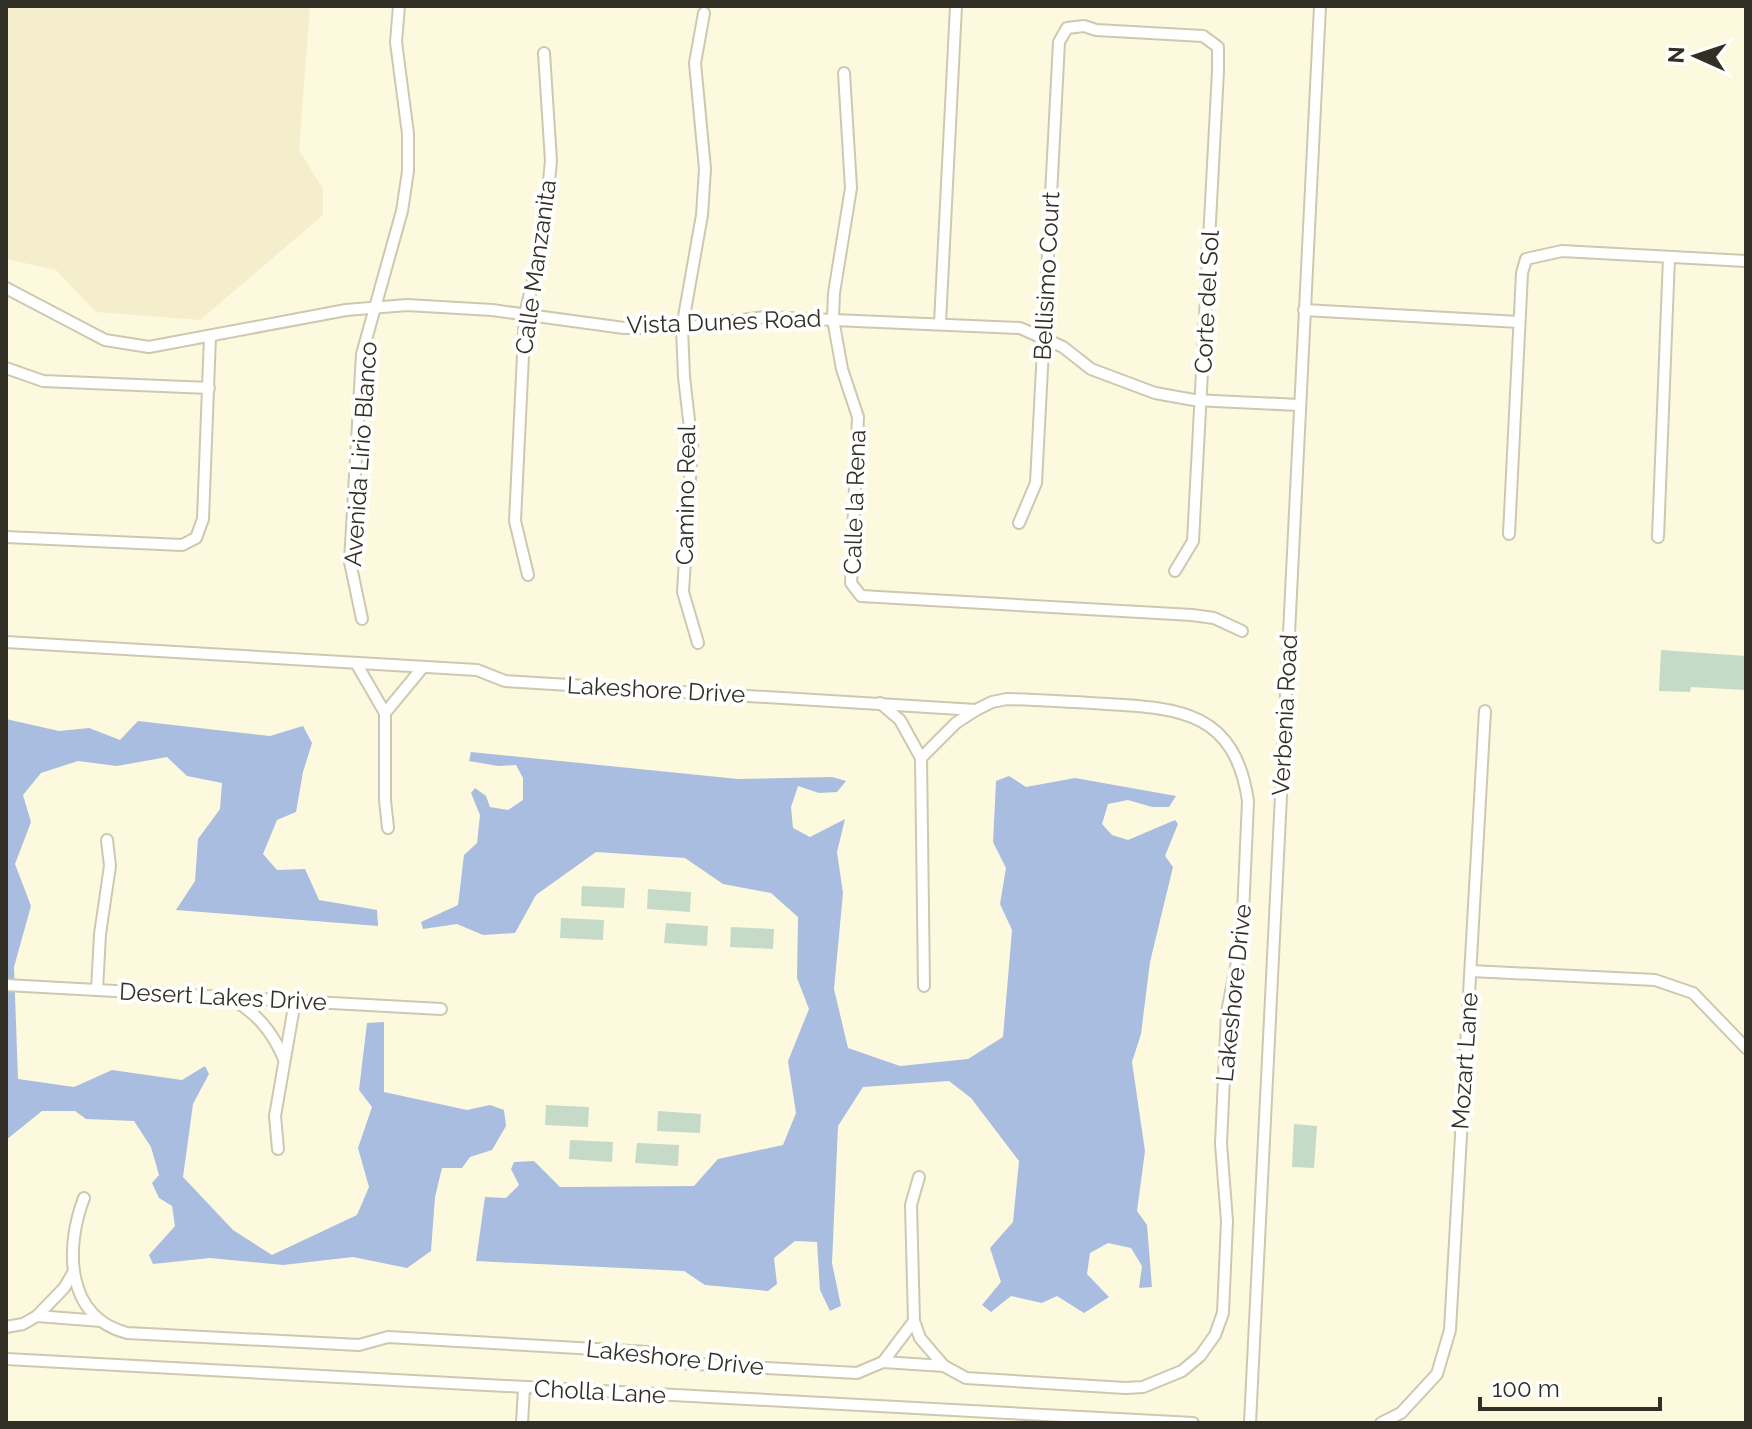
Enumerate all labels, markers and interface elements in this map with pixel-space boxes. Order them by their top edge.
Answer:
north arrow [1656,16,1736,96]
text: N [1663,46,1689,64]
street label: Calle Manzanita [509,178,562,356]
street label: Bellisimo Court [1028,191,1065,361]
street label: Corte del Sol [1188,229,1225,374]
street label: Vista Dunes Road [626,304,822,339]
street label: Avenida Lirio Blanco [338,341,383,567]
street label: Camino Real [670,424,701,565]
street label: Calle la Rena [837,429,872,575]
street label: Verbenia Road [1266,633,1303,797]
street label: Lakeshore Drive [566,670,746,709]
street label: Lakeshore Drive [1210,903,1257,1083]
street label: Desert Lakes Drive [119,977,328,1016]
street label: Mozart Lane [1445,991,1484,1131]
street label: Lakeshore Drive [585,1334,765,1381]
scale bar [1480,1361,1660,1411]
street label: Cholla Lane [533,1374,667,1409]
text: 100 m [1492,1374,1560,1403]

